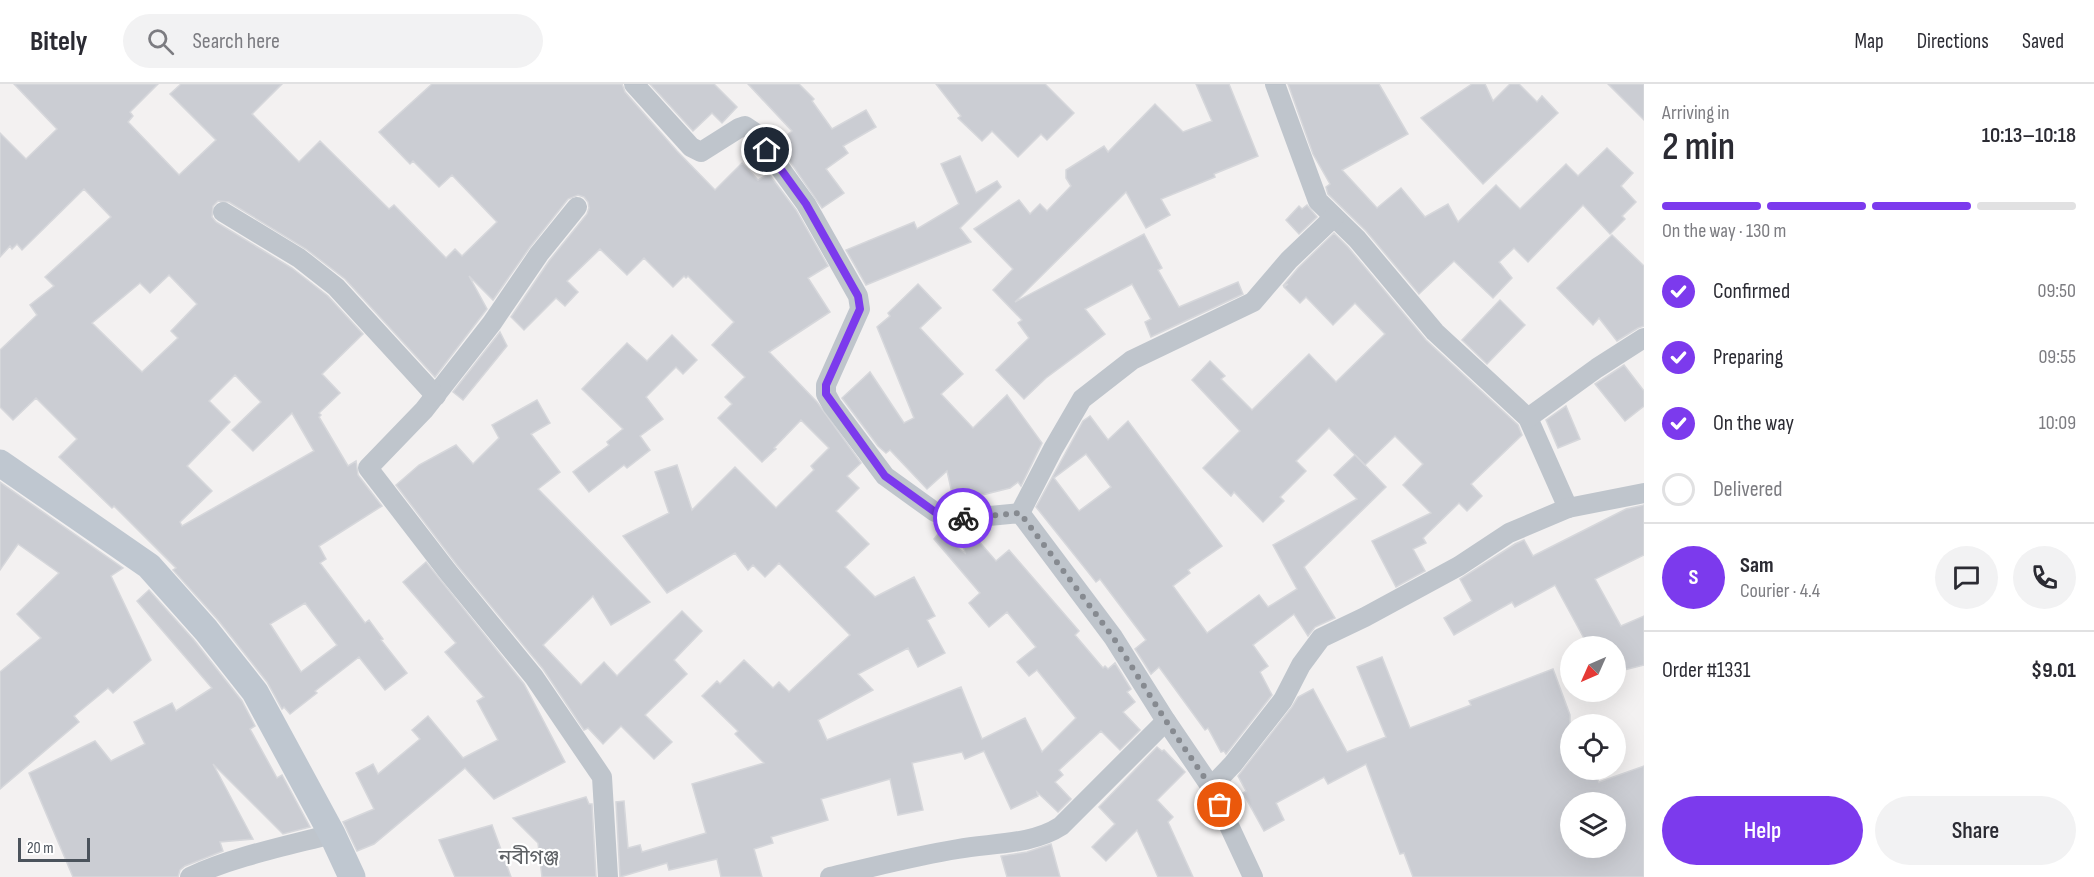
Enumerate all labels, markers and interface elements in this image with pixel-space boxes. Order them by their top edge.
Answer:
search box [123,14,543,68]
text: Bitely [30,25,87,58]
icon: search [144,25,177,58]
text: Search here [192,28,280,55]
text: Map [1854,29,1884,54]
text: Directions [1917,29,1989,54]
text: Saved [2022,29,2064,54]
text: Arriving in [1662,101,1730,125]
text: 10:13–10:18 [1982,122,2076,149]
pin [741,124,792,175]
text: 2 min [1662,124,1735,171]
icon: home [750,133,783,166]
text: On the way · 130 m [1662,219,1786,243]
icon: check [1662,275,1695,308]
text: Confirmed [1713,278,1790,305]
text: 09:50 [2038,279,2076,303]
icon: check [1662,341,1695,374]
text: Preparing [1713,344,1783,371]
text: 09:55 [2038,345,2076,369]
icon: check [1662,407,1695,440]
text: On the way [1713,410,1794,437]
text: 10:09 [2039,411,2076,435]
text: Delivered [1713,476,1782,503]
courier [933,488,993,548]
icon: bike [947,502,980,535]
button: chat [1935,546,1998,609]
button: phone [2013,546,2076,609]
text: Sam [1740,552,1774,579]
text: S [1689,564,1698,591]
text: Courier · 4.4 [1740,579,1820,603]
north arrow [1560,636,1626,702]
map controls [1560,636,1626,858]
text: Order #1331 [1662,657,1751,684]
text: $9.01 [2031,657,2076,684]
button: locate [1560,714,1626,780]
pin [1194,779,1245,830]
icon: bag [1203,788,1236,821]
button: layers [1560,792,1626,858]
button: Help [1662,796,1863,865]
button: Share [1875,796,2076,865]
scale bar [18,835,90,862]
text: 20 m [27,839,54,858]
district label: নবীগঞ্জ [498,845,559,870]

